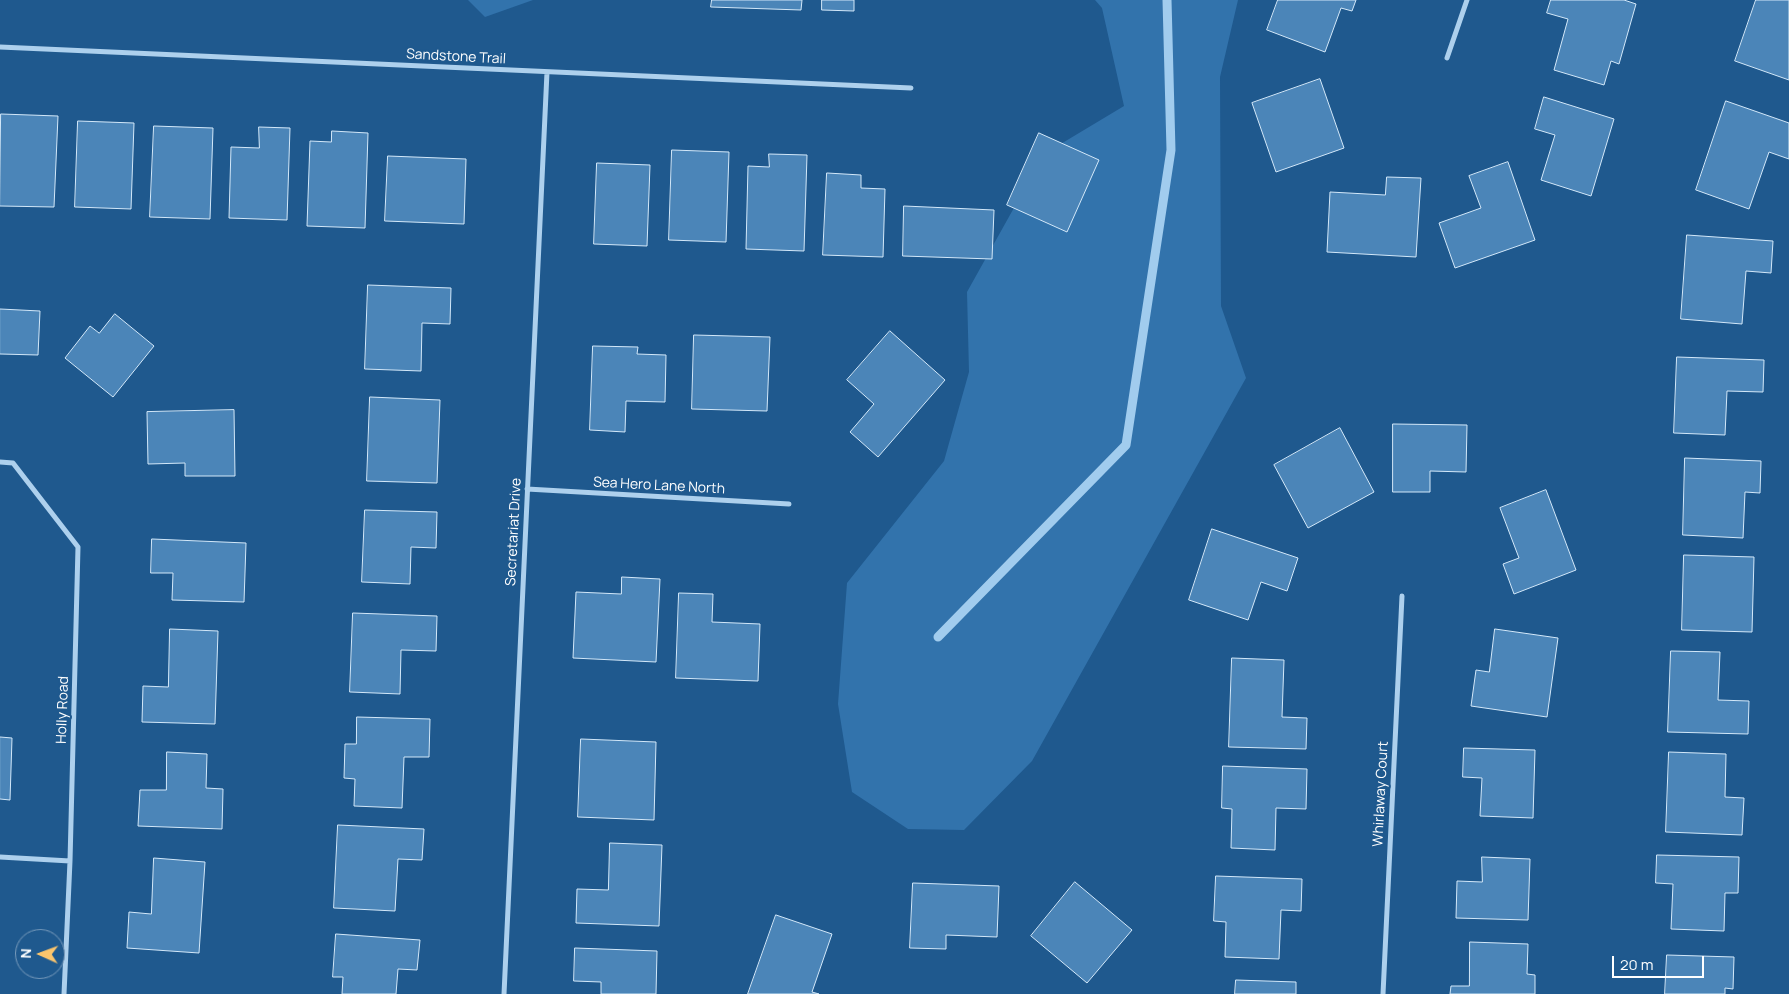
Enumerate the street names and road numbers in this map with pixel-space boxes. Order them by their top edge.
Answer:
street label: Sandstone Trail [406,46,506,68]
street label: Sea Hero Lane North [593,474,725,498]
street label: Secretariat Drive [503,478,525,586]
street label: Holly Road [53,676,73,744]
street label: Whirlaway Court [1370,741,1392,847]

